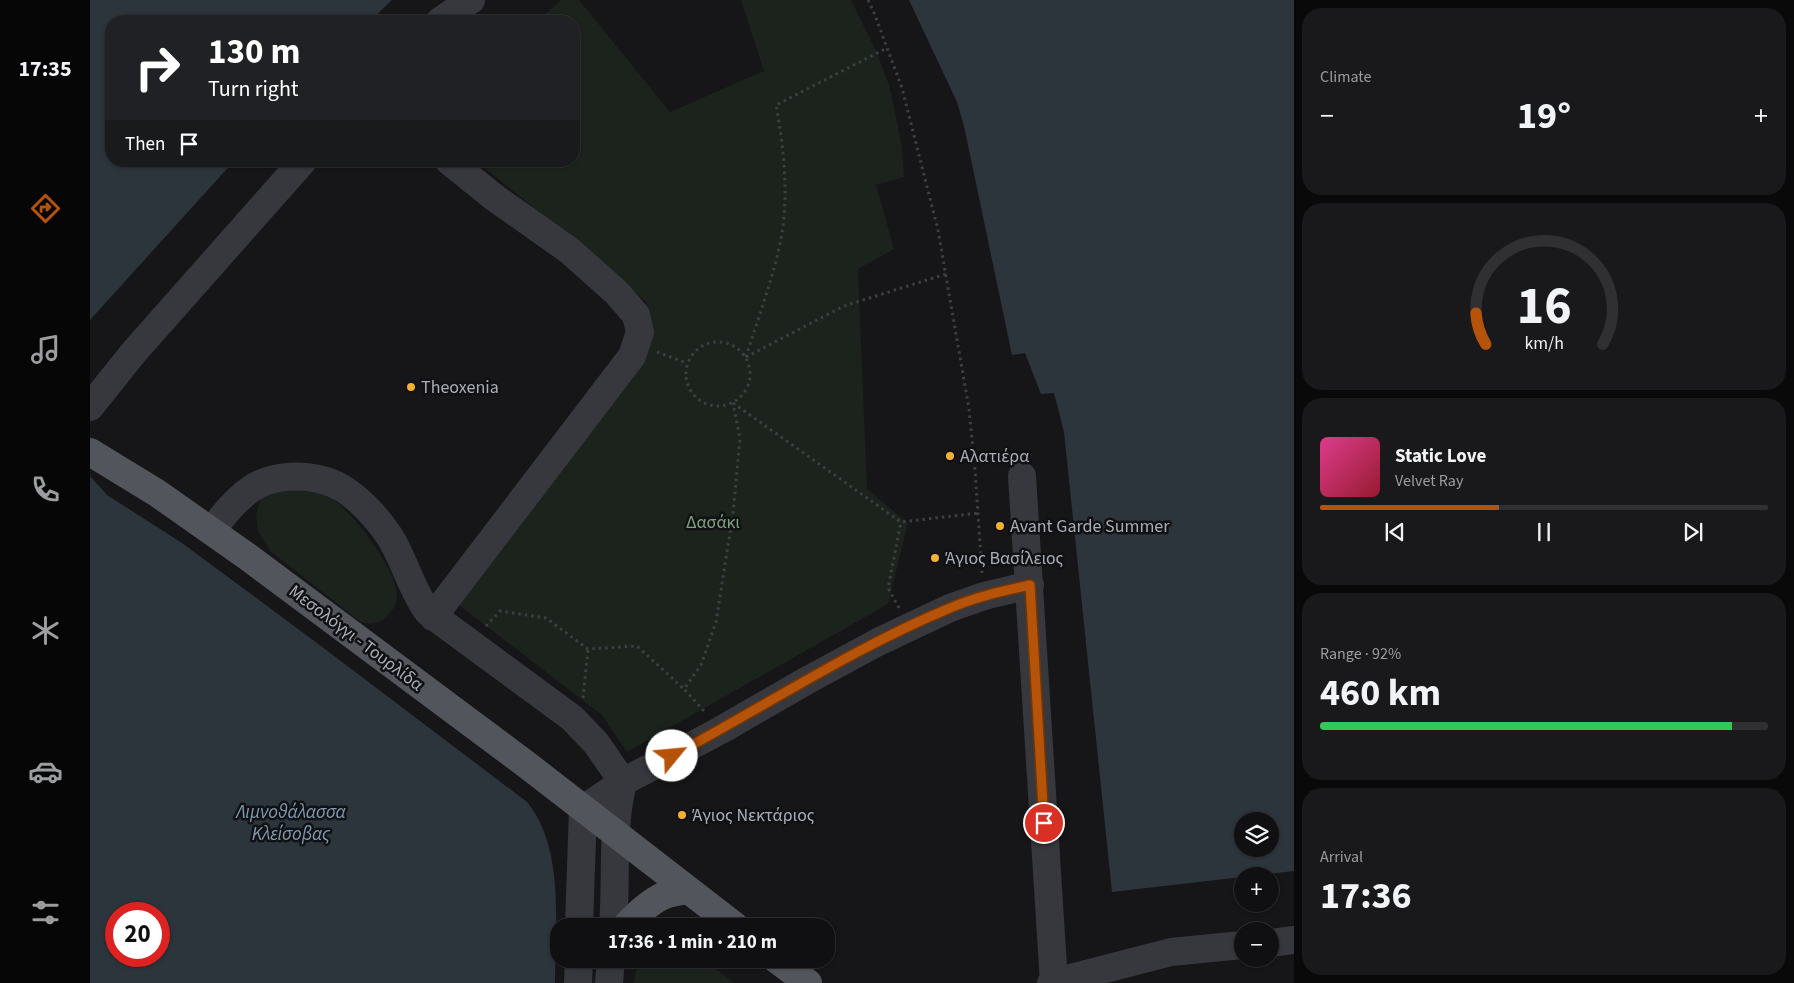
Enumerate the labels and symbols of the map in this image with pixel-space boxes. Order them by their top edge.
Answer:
place label: Theoxenia [421,375,499,400]
marker: Theoxenia [405,381,417,393]
place label: Αλατιέρα [960,444,1029,469]
marker: Αλατιέρα [944,450,956,462]
park label: Δασάκι [686,510,740,535]
place label: Avant Garde Summer [1010,514,1170,539]
marker: Avant Garde Summer [994,520,1006,532]
place label: Άγιος Βασίλειος [945,546,1064,571]
marker: Άγιος Βασίλειος [929,552,941,564]
street label: Μεσολόγγι - Τουρλίδα [284,579,428,697]
position arrow [645,729,697,781]
water label: Λιμνοθάλασσα Κλείσοβας [235,799,347,848]
pin [1023,802,1065,844]
place label: Άγιος Νεκτάριος [692,803,815,828]
marker: Άγιος Νεκτάριος [676,809,688,821]
speed limit sign: 20 [105,902,170,967]

